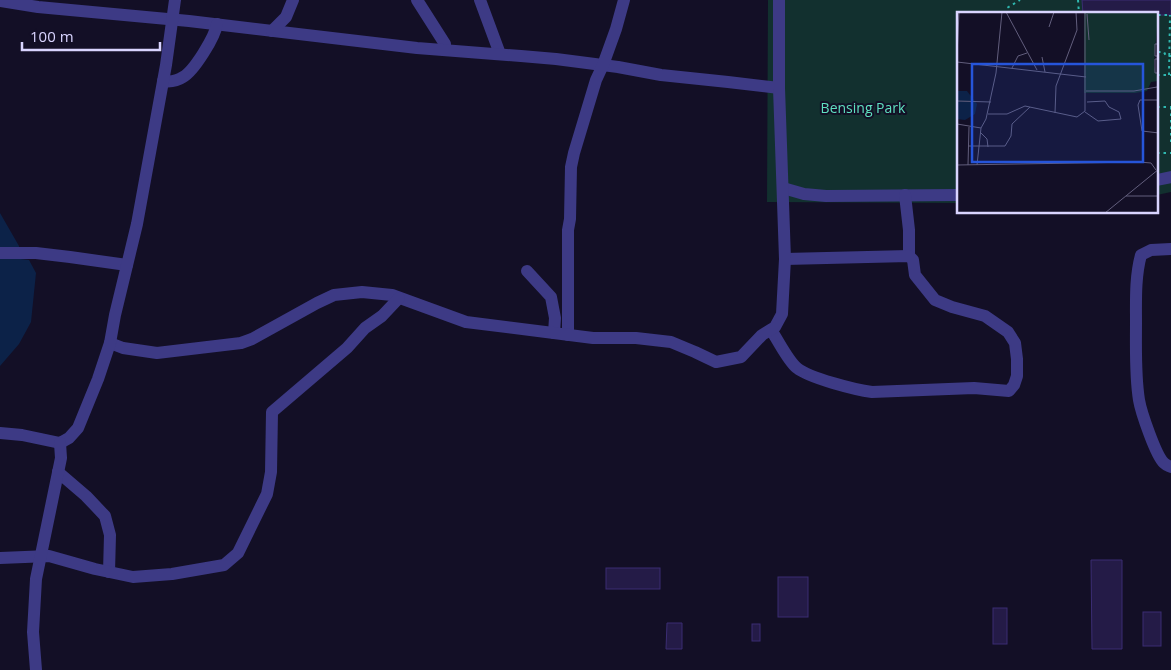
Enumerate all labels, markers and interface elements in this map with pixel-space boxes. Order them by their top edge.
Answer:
inset map [957,12,1158,214]
scale bar [22,20,160,52]
text: 100 m [30,26,74,46]
park label: Bensing Park [821,98,906,117]

